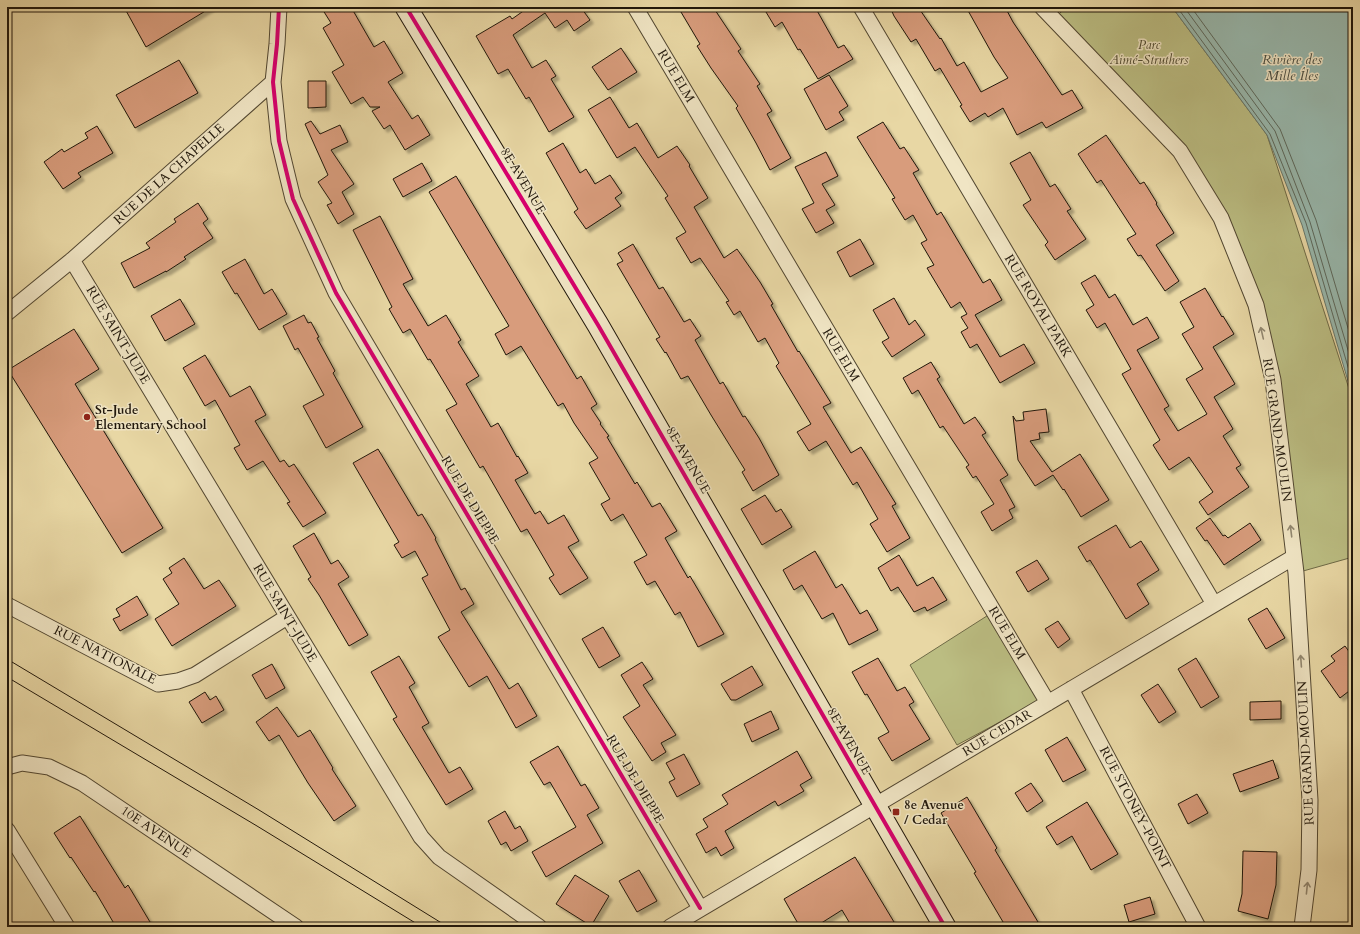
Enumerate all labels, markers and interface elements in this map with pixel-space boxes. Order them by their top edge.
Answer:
park label: Parc Aimé-Struthers [1109,36,1189,69]
street label: RUE ELM [653,46,699,106]
water label: Rivière des Mille Îles [1262,50,1322,85]
street label: RUE DE LA CHAPELLE [110,119,228,229]
street label: 8E AVENUE [496,144,550,218]
street label: RUE ROYAL PARK [1000,251,1076,361]
street label: RUE SAINT-JUDE [82,283,154,387]
street label: RUE ELM [818,325,864,385]
one-way arrow [1258,327,1266,340]
street label: RUE GRAND-MOULIN [1258,357,1296,503]
place label: St-Jude Elementary School [95,401,207,434]
marker: St-Jude Elementary School [82,412,92,422]
street label: 8E AVENUE [662,423,714,497]
street label: RUE DE DIEPPE [437,453,503,547]
one-way arrow [1287,525,1295,538]
street label: RUE SAINT-JUDE [249,561,321,665]
street label: RUE ELM [984,603,1030,663]
street label: RUE NATIONALE [51,621,159,689]
one-way arrow [1298,655,1305,668]
street label: RUE GRAND-MOULIN [1293,680,1319,826]
street label: 8E AVENUE [823,704,875,778]
street label: RUE CEDAR [959,705,1035,761]
street label: RUE DE DIEPPE [602,732,668,826]
street label: RUE STONEY-POINT [1095,743,1175,873]
place label: 8e Avenue / Cedar [904,796,964,829]
street label: 10E AVENUE [117,802,195,862]
marker: 8e Avenue / Cedar [891,807,901,817]
one-way arrow [1303,882,1310,895]

